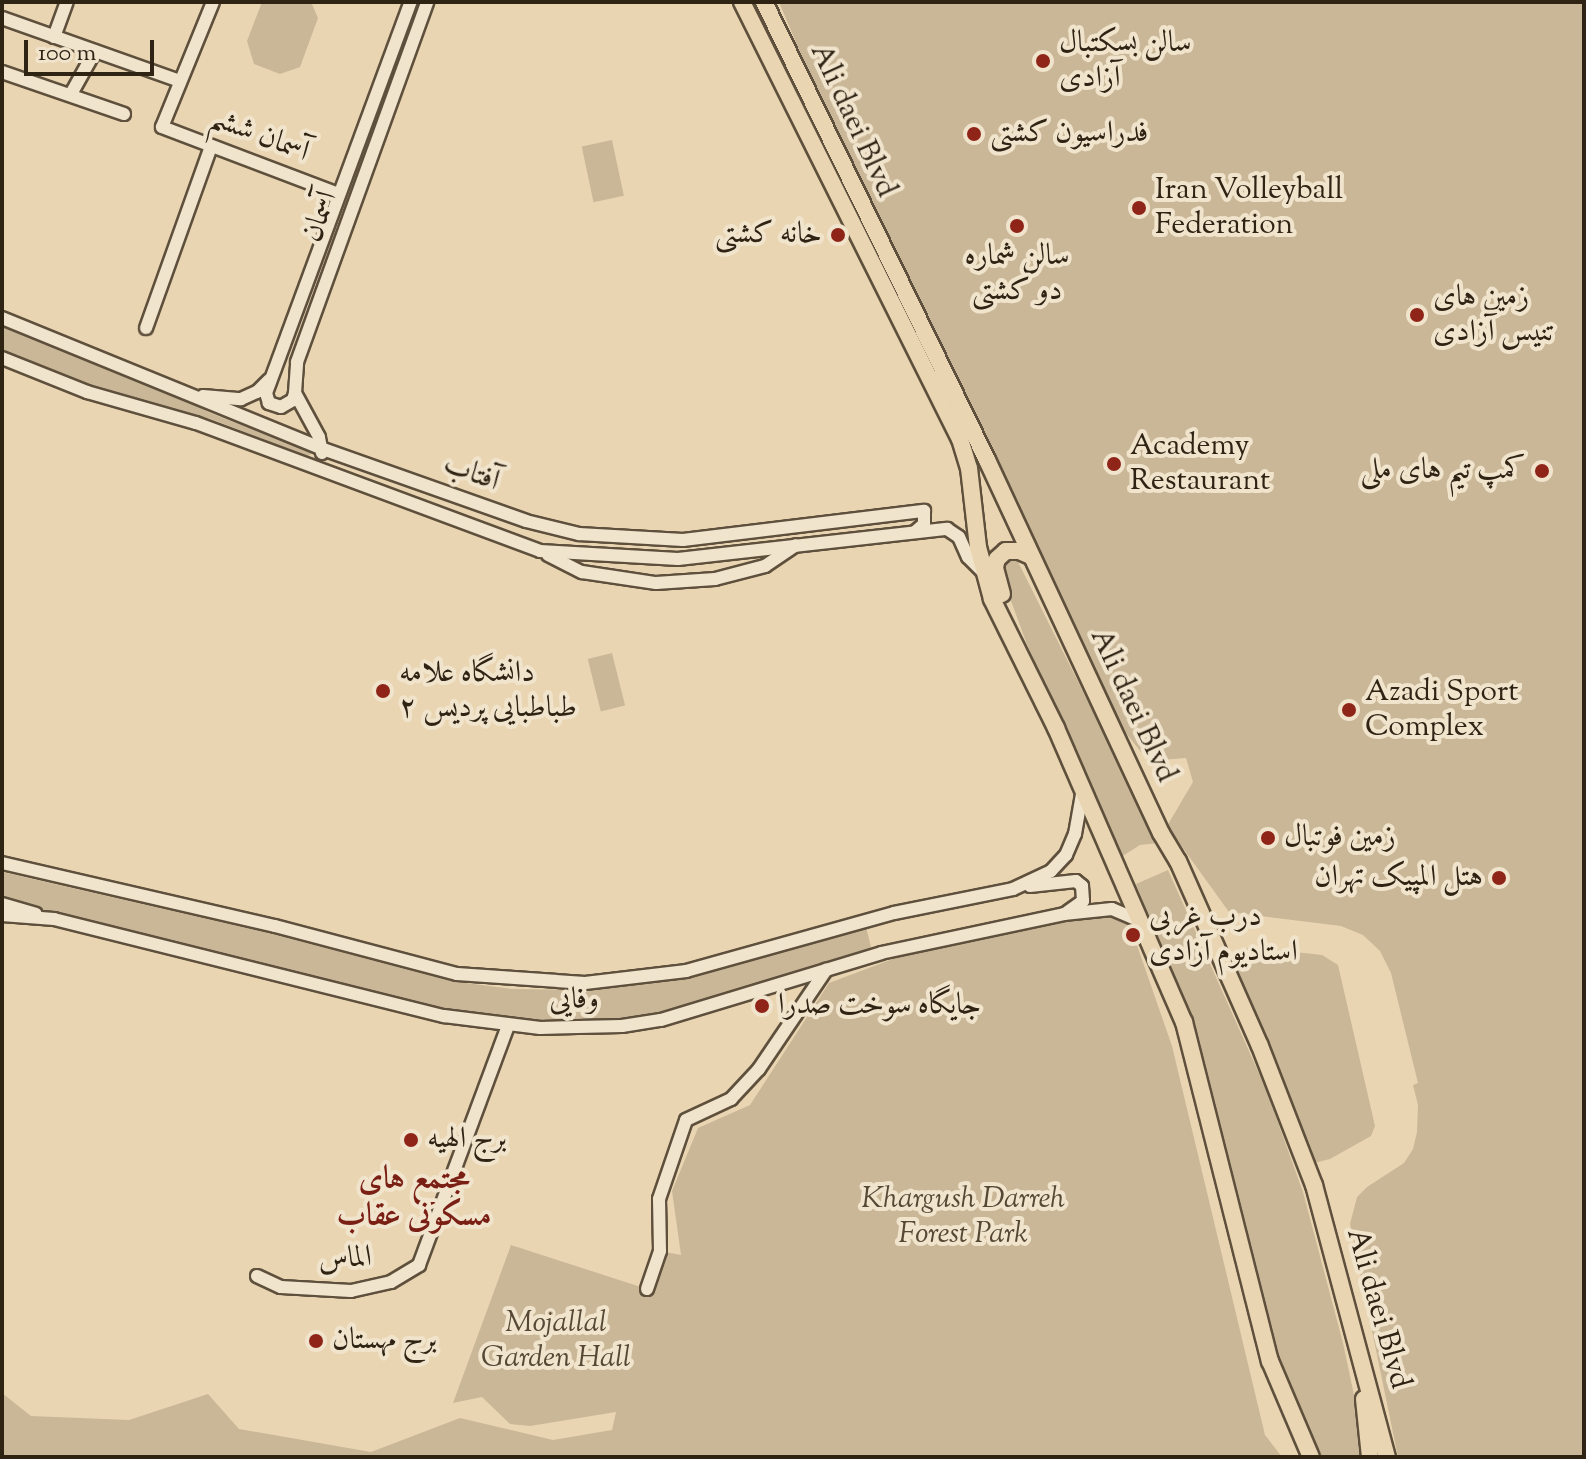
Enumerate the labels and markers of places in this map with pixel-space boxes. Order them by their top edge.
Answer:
place label: سالن بسکتبال آزادی [1059,26,1192,96]
marker: سالن بسکتبال آزادی [1034,52,1052,70]
place label: فدراسیون کشتی [990,116,1148,152]
marker: فدراسیون کشتی [965,125,983,143]
place label: Iran Volleyball Federation [1155,173,1343,244]
marker: Iran Volleyball Federation [1130,199,1148,217]
place label: خانه کشتی [715,217,822,253]
marker: سالن شماره دو کشتی [1008,217,1026,235]
marker: خانه کشتی [829,226,847,244]
place label: سالن شماره دو کشتی [965,239,1069,310]
place label: زمین های تنیس آزادی [1433,280,1555,350]
marker: زمین های تنیس آزادی [1408,306,1426,324]
place label: Academy Restaurant [1130,429,1270,500]
place label: کمپ تیم های ملی [1360,453,1526,489]
marker: Academy Restaurant [1105,455,1123,473]
marker: کمپ تیم های ملی [1533,462,1551,480]
place label: دانشگاه علامه طباطبایی پردیس ۲ [399,656,577,726]
place label: Azadi Sport Complex [1365,675,1518,746]
marker: دانشگاه علامه طباطبایی پردیس ۲ [374,682,392,700]
marker: Azadi Sport Complex [1340,701,1358,719]
place label: زمین فوتبال [1284,820,1396,856]
marker: زمین فوتبال [1259,829,1277,847]
place label: هتل المپیک تهران [1314,860,1483,896]
marker: هتل المپیک تهران [1490,869,1508,887]
place label: درب غربی استادیوم آزادی [1149,900,1298,970]
marker: درب غربی استادیوم آزادی [1124,926,1142,944]
place label: جایگاه سوخت صدرا [778,988,981,1024]
marker: جایگاه سوخت صدرا [753,997,771,1015]
place label: برج الهیه [427,1122,507,1158]
marker: برج الهیه [402,1131,420,1149]
place label: برج مهستان [332,1323,437,1359]
marker: برج مهستان [307,1332,325,1350]

